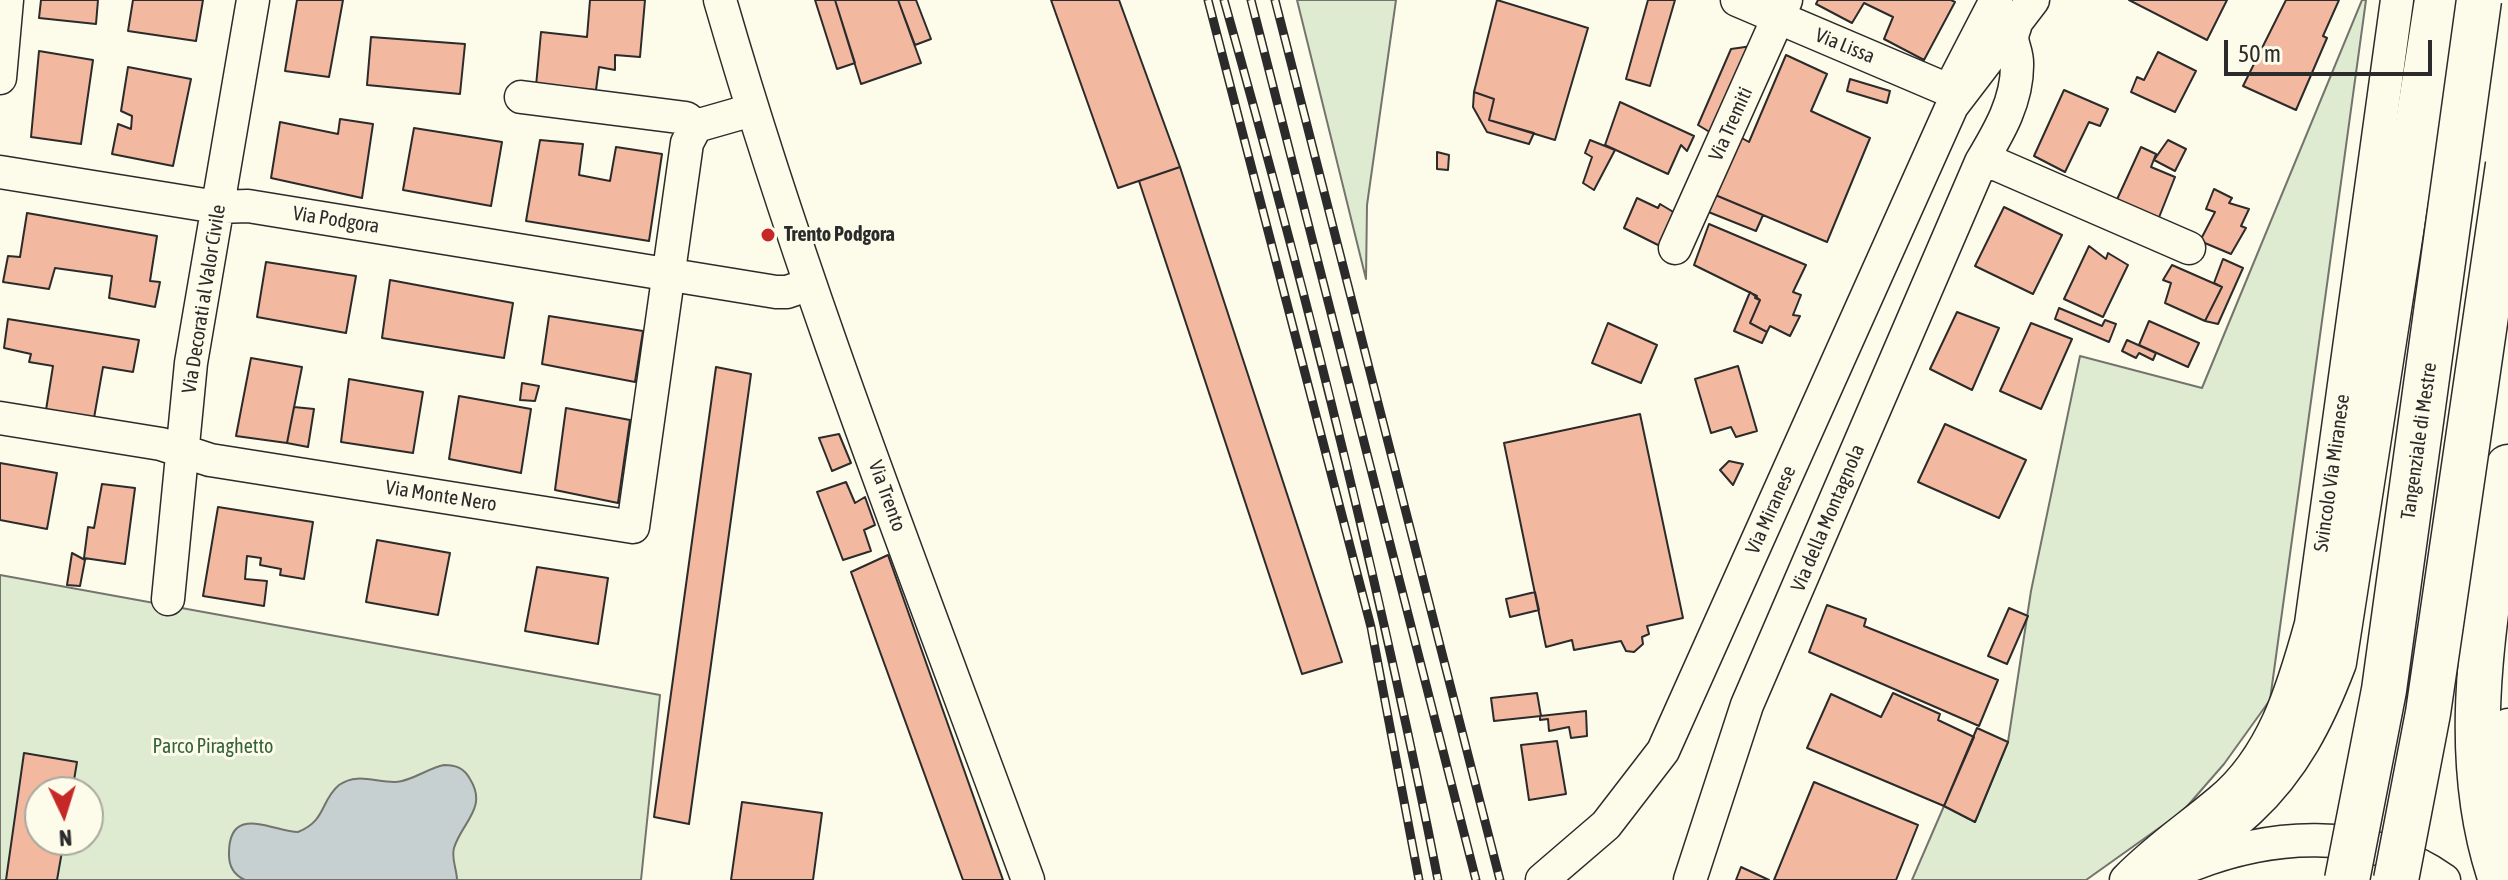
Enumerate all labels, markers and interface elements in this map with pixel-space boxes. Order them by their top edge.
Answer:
street label: Via Lissa [1812,23,1878,69]
scale bar [2228,24,2436,74]
text: 50 m [2238,40,2281,67]
street label: Via Tremiti [1704,83,1758,165]
street label: Via Podgora [291,201,381,239]
street label: Via Decorati al Valor Civile [177,203,231,395]
place label: Trento Podgora [784,223,895,247]
marker: Trento Podgora [759,226,777,244]
street label: Tangenziale di Mestre [2396,361,2442,521]
street label: Svincolo Via Miranese [2309,393,2355,553]
street label: Via della Montagnola [1786,441,1870,595]
street label: Via Trento [863,457,911,535]
street label: Via Miranese [1741,462,1801,558]
street label: Via Monte Nero [384,475,498,517]
park label: Parco Piraghetto [152,735,274,759]
north arrow [24,776,104,856]
text: N [58,825,73,851]

